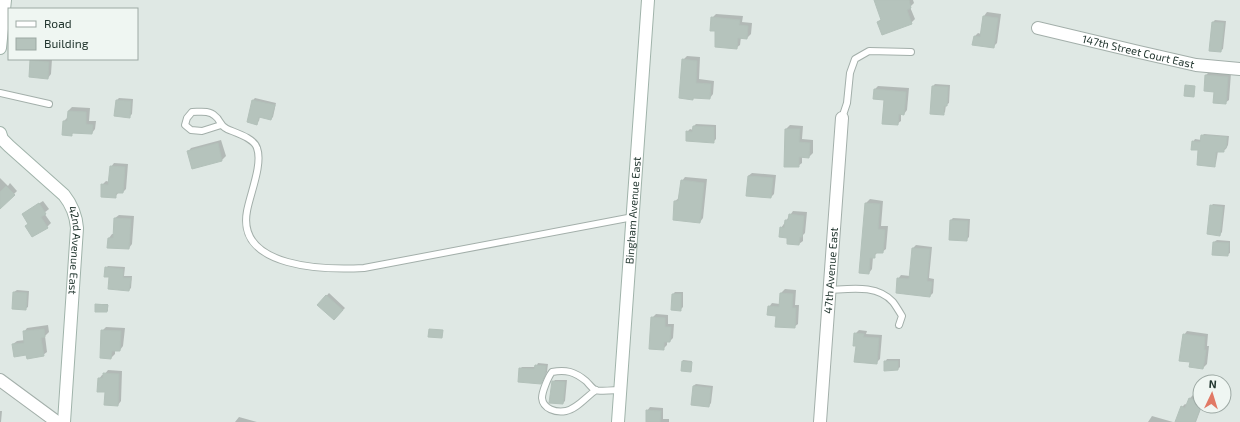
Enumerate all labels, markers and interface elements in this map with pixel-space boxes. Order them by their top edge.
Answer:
legend [8,8,138,60]
text: Road [44,16,72,30]
street label: 147th Street Court East [1081,32,1196,70]
text: Building [44,36,89,50]
street label: Bingham Avenue East [622,156,643,265]
street label: 42nd Avenue East [66,204,84,295]
street label: 47th Avenue East [821,227,840,314]
north arrow [1192,374,1232,414]
text: N [1208,377,1217,390]

